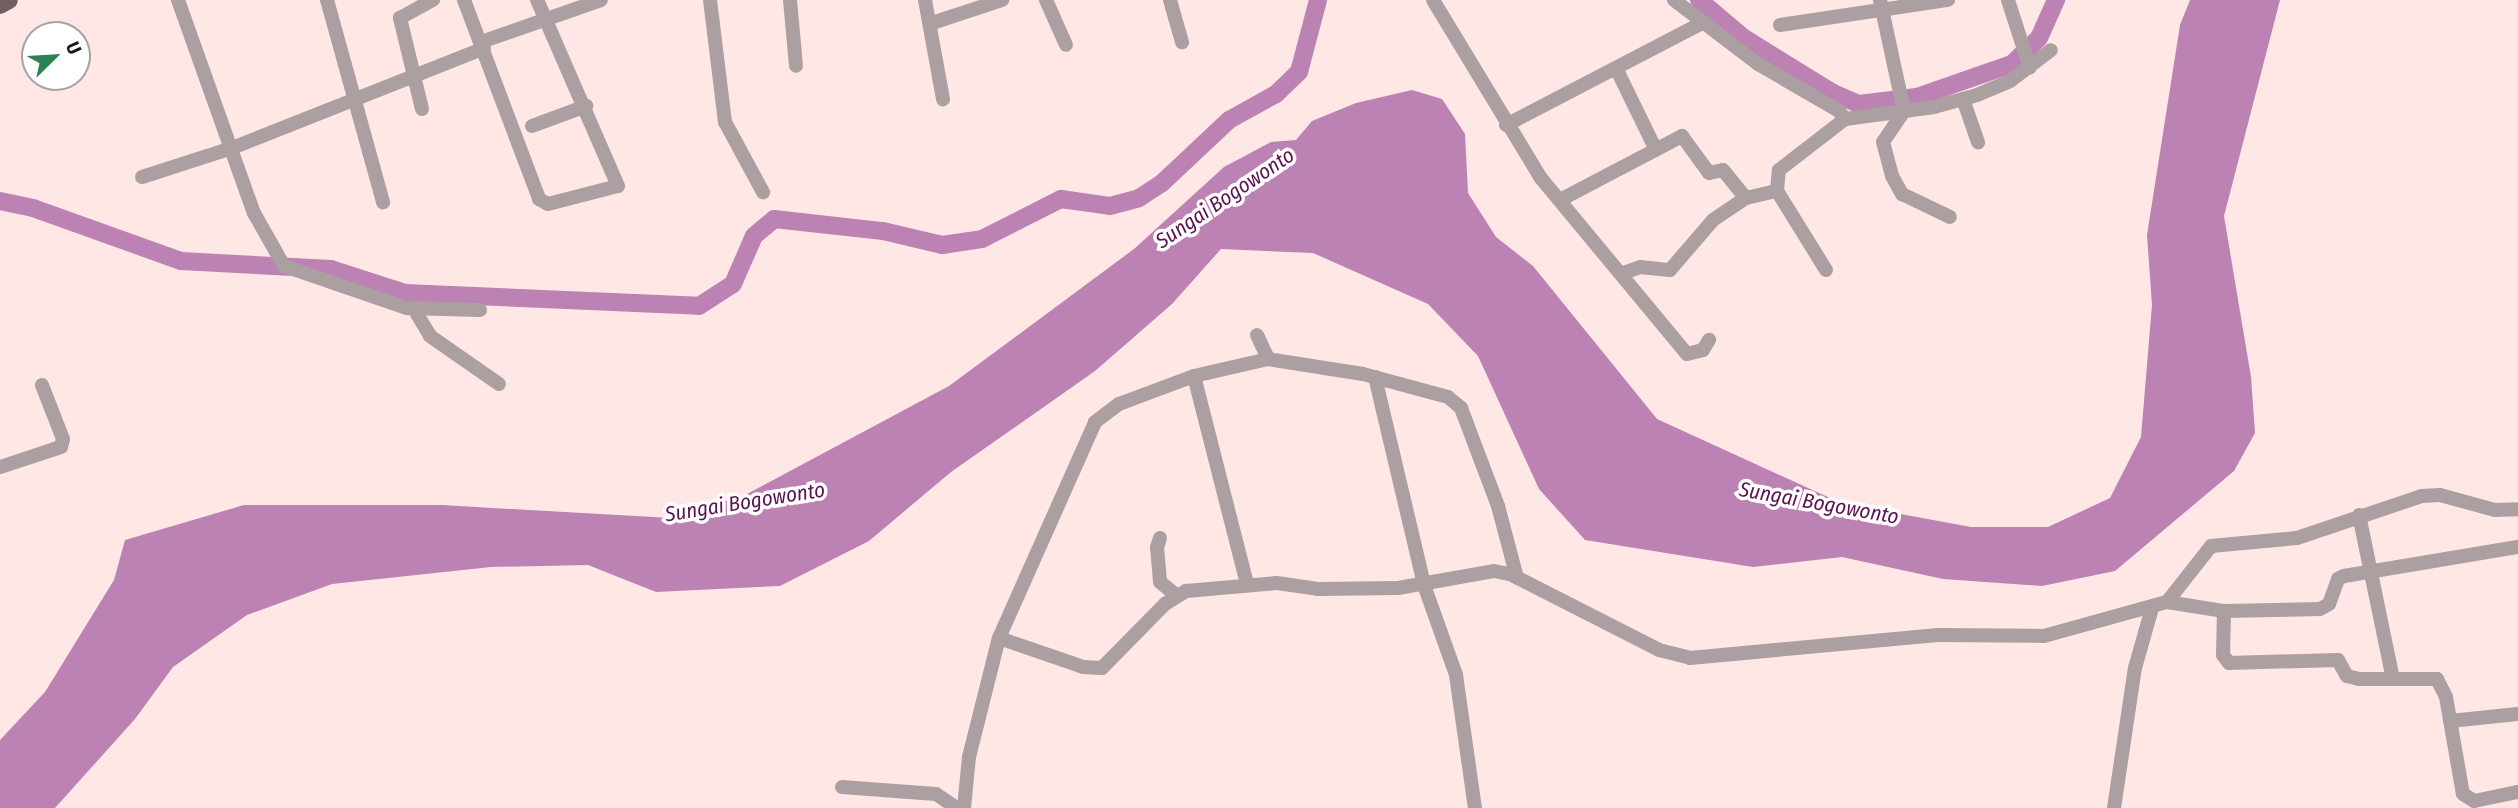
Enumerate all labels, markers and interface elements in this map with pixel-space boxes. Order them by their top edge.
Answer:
north arrow [21,21,91,91]
text: U [61,38,87,58]
water label: Sungai Bogowonto [1151,142,1299,254]
water label: Sungai Bogowonto [663,477,827,527]
water label: Sungai Bogowonto [1737,477,1901,529]

